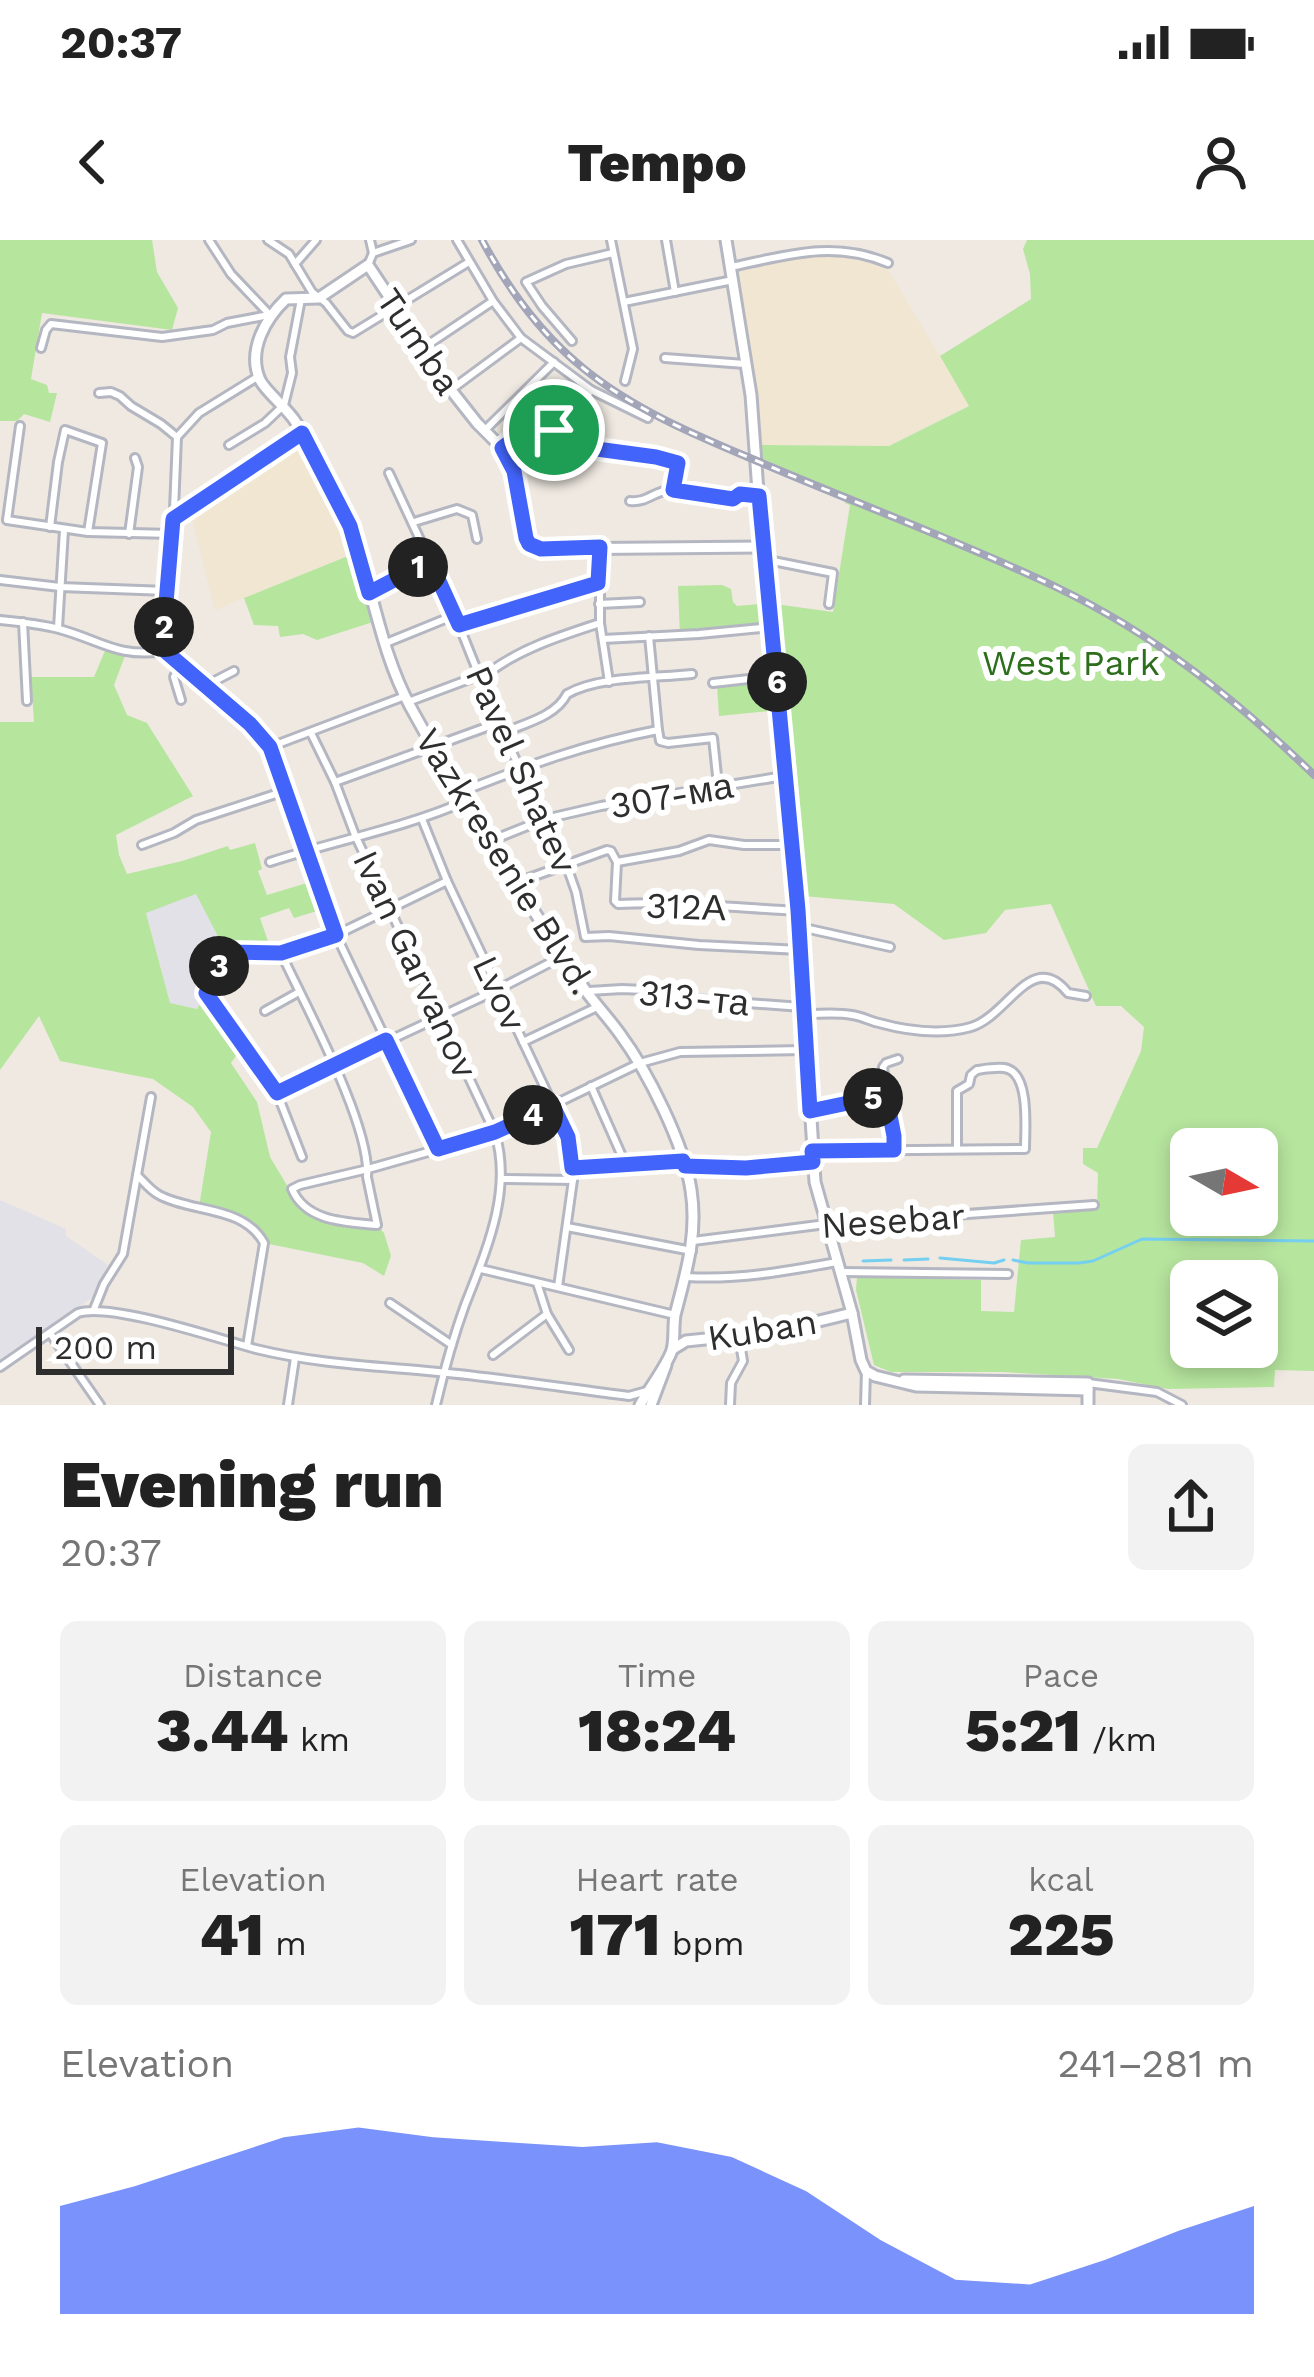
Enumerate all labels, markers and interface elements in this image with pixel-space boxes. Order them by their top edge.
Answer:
text: 20:37 [60,16,182,69]
icon: back [60,129,126,195]
icon: person [1188,129,1254,195]
text: Tempo [567,131,747,194]
street label: Tumba [368,281,469,403]
pin [503,379,605,481]
icon: arrive [521,397,587,463]
pin: 1 [388,537,448,597]
text: 1 [411,547,425,586]
pin: 2 [134,597,194,657]
text: 2 [154,607,174,646]
park label: West Park [982,642,1160,684]
pin: 6 [747,652,807,712]
street label: Pavel Shatev [457,659,586,880]
text: 6 [767,662,787,701]
street label: Vazkresenie Blvd. [406,721,604,1002]
street label: 307-ма [606,764,737,827]
street label: Ivan Garvanov [344,844,486,1085]
street label: 312А [645,885,727,929]
pin: 3 [189,936,249,996]
text: 3 [209,946,229,985]
street label: Lvov [464,949,535,1038]
street label: 313-та [637,971,752,1025]
pin: 5 [843,1068,903,1128]
text: 5 [863,1078,883,1117]
pin: 4 [503,1085,563,1145]
text: 4 [522,1095,544,1134]
north arrow [1170,1128,1278,1236]
map controls [1170,1128,1278,1368]
street label: Nesebar [820,1195,967,1247]
button: layers [1170,1260,1278,1368]
street label: Kuban [704,1301,820,1359]
scale bar [36,1321,234,1374]
text: 200 m [54,1328,157,1367]
button: share [1128,1444,1254,1570]
text: Evening run [60,1446,444,1523]
text: 20:37 [60,1530,162,1575]
text: Distance [183,1656,323,1695]
text: Time [618,1656,696,1695]
text: Pace [1023,1656,1099,1695]
text: 3.44 [156,1695,289,1766]
text: 18:24 [578,1695,736,1766]
text: 5:21 [965,1695,1081,1766]
text: km [289,1720,350,1759]
text: /km [1081,1720,1157,1759]
text: Elevation [179,1860,327,1899]
text: Heart rate [575,1860,739,1899]
text: kcal [1028,1860,1094,1899]
text: 41 [199,1899,264,1970]
text: 171 [569,1899,660,1970]
text: 225 [1007,1899,1115,1970]
text: m [264,1924,307,1963]
text: bpm [660,1924,745,1963]
text: Elevation [60,2041,234,2086]
text: 241–281 m [1057,2041,1254,2086]

